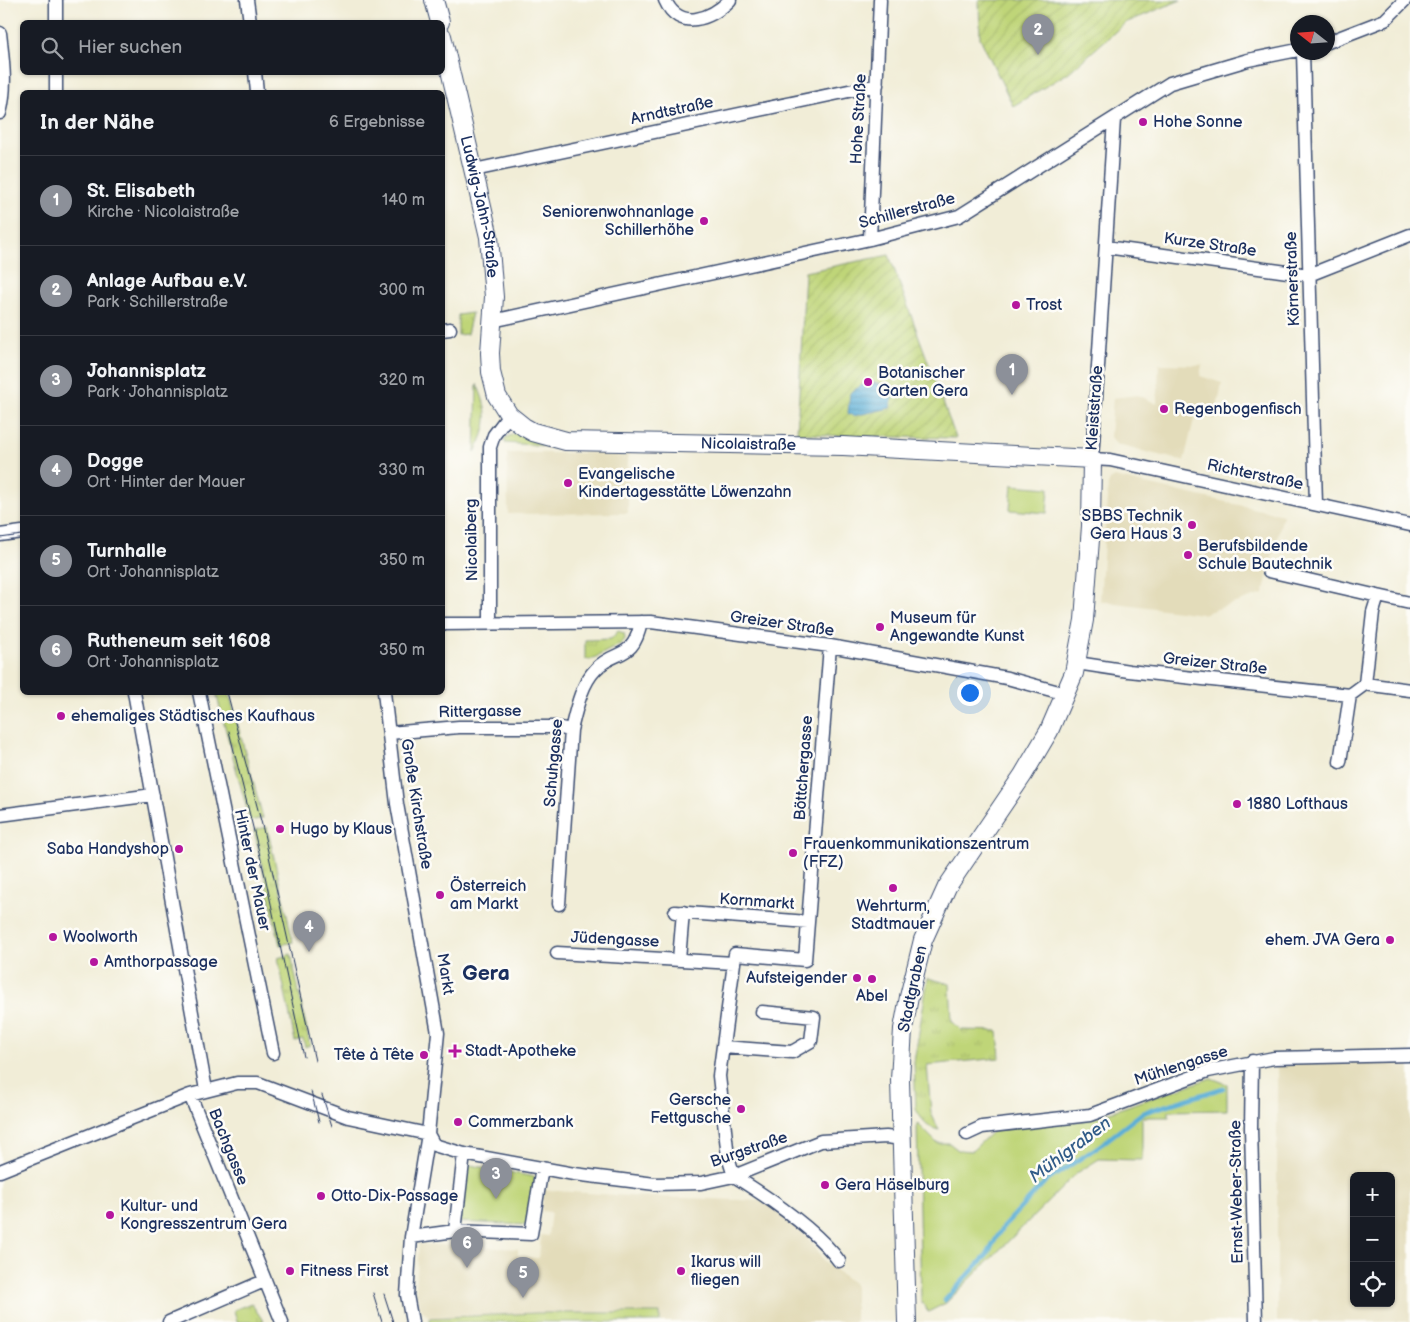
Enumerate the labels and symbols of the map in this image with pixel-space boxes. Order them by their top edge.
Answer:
pin: 2 [1022,14,1054,55]
north arrow [1290,15,1335,60]
street label: Hohe Straße [847,73,871,165]
street label: Arndtstraße [629,93,716,129]
place label: Hohe Sonne [1153,113,1243,132]
marker: Hohe Sonne [1137,116,1149,128]
street label: Ludwig-Jahn-Straße [456,134,502,279]
street label: Schillerstraße [857,189,958,233]
place label: Seniorenwohnanlage Schillerhöhe [542,203,695,240]
marker: Seniorenwohnanlage Schillerhöhe [698,215,710,227]
street label: Kurze Straße [1162,229,1258,261]
street label: Körnerstraße [1282,231,1304,327]
place label: Trost [1026,296,1062,315]
marker: Trost [1010,299,1022,311]
pin: 1 [996,354,1028,395]
place label: Botanischer Garten Gera [878,364,968,401]
street label: Kleiststraße [1083,364,1107,451]
marker: Botanischer Garten Gera [862,376,874,388]
place label: Regenbogenfisch [1174,400,1302,419]
marker: Regenbogenfisch [1158,403,1170,415]
street label: Nicolaistraße [700,434,797,455]
street label: Richterstraße [1205,456,1305,495]
place label: Evangelische Kindertagesstätte Löwenzahn [578,465,792,502]
marker: Evangelische Kindertagesstätte Löwenzahn [562,477,574,489]
street label: Nicolaiberg [462,498,482,582]
place label: SBBS Technik Gera Haus 3 [1081,507,1182,544]
marker: SBBS Technik Gera Haus 3 [1186,519,1198,531]
place label: Berufsbildende Schule Bautechnik [1198,537,1332,574]
marker: Berufsbildende Schule Bautechnik [1182,549,1194,561]
street label: Greizer Straße [729,607,836,641]
place label: Museum für Angewandte Kunst [890,609,1025,646]
marker: Museum für Angewandte Kunst [874,621,886,633]
street label: Greizer Straße [1162,649,1269,679]
your location [957,680,983,706]
street label: Rittergasse [438,702,522,722]
place label: ehemaliges Städtisches Kaufhaus [71,707,315,726]
marker: ehemaliges Städtisches Kaufhaus [55,710,67,722]
street label: Böttchergasse [791,714,817,821]
street label: Schuhgasse [541,718,567,808]
street label: Große Kirchstraße [396,737,436,871]
place label: 1880 Lofthaus [1247,795,1348,814]
marker: 1880 Lofthaus [1231,798,1243,810]
street label: Hinter der Mauer [230,807,274,933]
place label: Hugo by Klaus [290,820,392,839]
marker: Hugo by Klaus [274,823,286,835]
place label: Frauenkommunikationszentrum (FFZ) [803,835,1029,872]
place label: Saba Handyshop [47,840,169,859]
marker: Saba Handyshop [173,843,185,855]
marker: Frauenkommunikationszentrum (FFZ) [787,847,799,859]
place label: Österreich am Markt [450,875,527,914]
marker: Wehrturm, Stadtmauer [887,882,899,894]
marker: Österreich am Markt [434,889,446,901]
street label: Kornmarkt [719,890,795,914]
place label: Wehrturm, Stadtmauer [851,897,935,934]
pin: 4 [293,911,325,952]
place label: Woolworth [63,928,138,947]
street label: Jüdengasse [570,928,660,952]
marker: Woolworth [47,931,59,943]
place label: ehem. JVA Gera [1265,931,1380,950]
marker: ehem. JVA Gera [1384,934,1396,946]
street label: Stadtgraben [895,944,931,1034]
street label: Markt [432,952,458,996]
place label: Amthorpassage [104,953,218,972]
marker: Amthorpassage [88,956,100,968]
district label: Gera [462,961,510,986]
place label: Aufsteigender [746,969,847,988]
marker: Aufsteigender [851,972,863,984]
marker: Abel [866,973,878,985]
place label: Abel [856,987,888,1006]
place label: Stadt-Apotheke [465,1042,577,1061]
street label: Mühlengasse [1132,1042,1231,1090]
marker: Stadt-Apotheke [449,1045,461,1057]
place label: Tête à Tête [334,1046,415,1065]
marker: Tête à Tête [418,1049,430,1061]
place label: Gersche Fettgusche [650,1091,731,1128]
marker: Gersche Fettgusche [735,1103,747,1115]
street label: Bachgasse [204,1106,252,1189]
water label: Mühlgraben [1025,1112,1115,1188]
place label: Commerzbank [468,1113,573,1132]
marker: Commerzbank [452,1116,464,1128]
street label: Ernst-Weber-Straße [1226,1119,1248,1264]
street label: Burgstraße [708,1128,791,1172]
pin: 3 [480,1158,512,1199]
place label: Gera Häselburg [835,1176,950,1195]
marker: Gera Häselburg [819,1179,831,1191]
place label: Otto-Dix-Passage [331,1187,459,1206]
marker: Otto-Dix-Passage [315,1190,327,1202]
place label: Kultur- und Kongresszentrum Gera [120,1197,287,1234]
marker: Kultur- und Kongresszentrum Gera [104,1209,116,1221]
pin: 6 [451,1227,483,1268]
place label: Ikarus will fliegen [691,1253,761,1290]
pin: 5 [507,1257,539,1298]
place label: Fitness First [300,1262,389,1281]
marker: Fitness First [284,1265,296,1277]
marker: Ikarus will fliegen [675,1265,687,1277]

